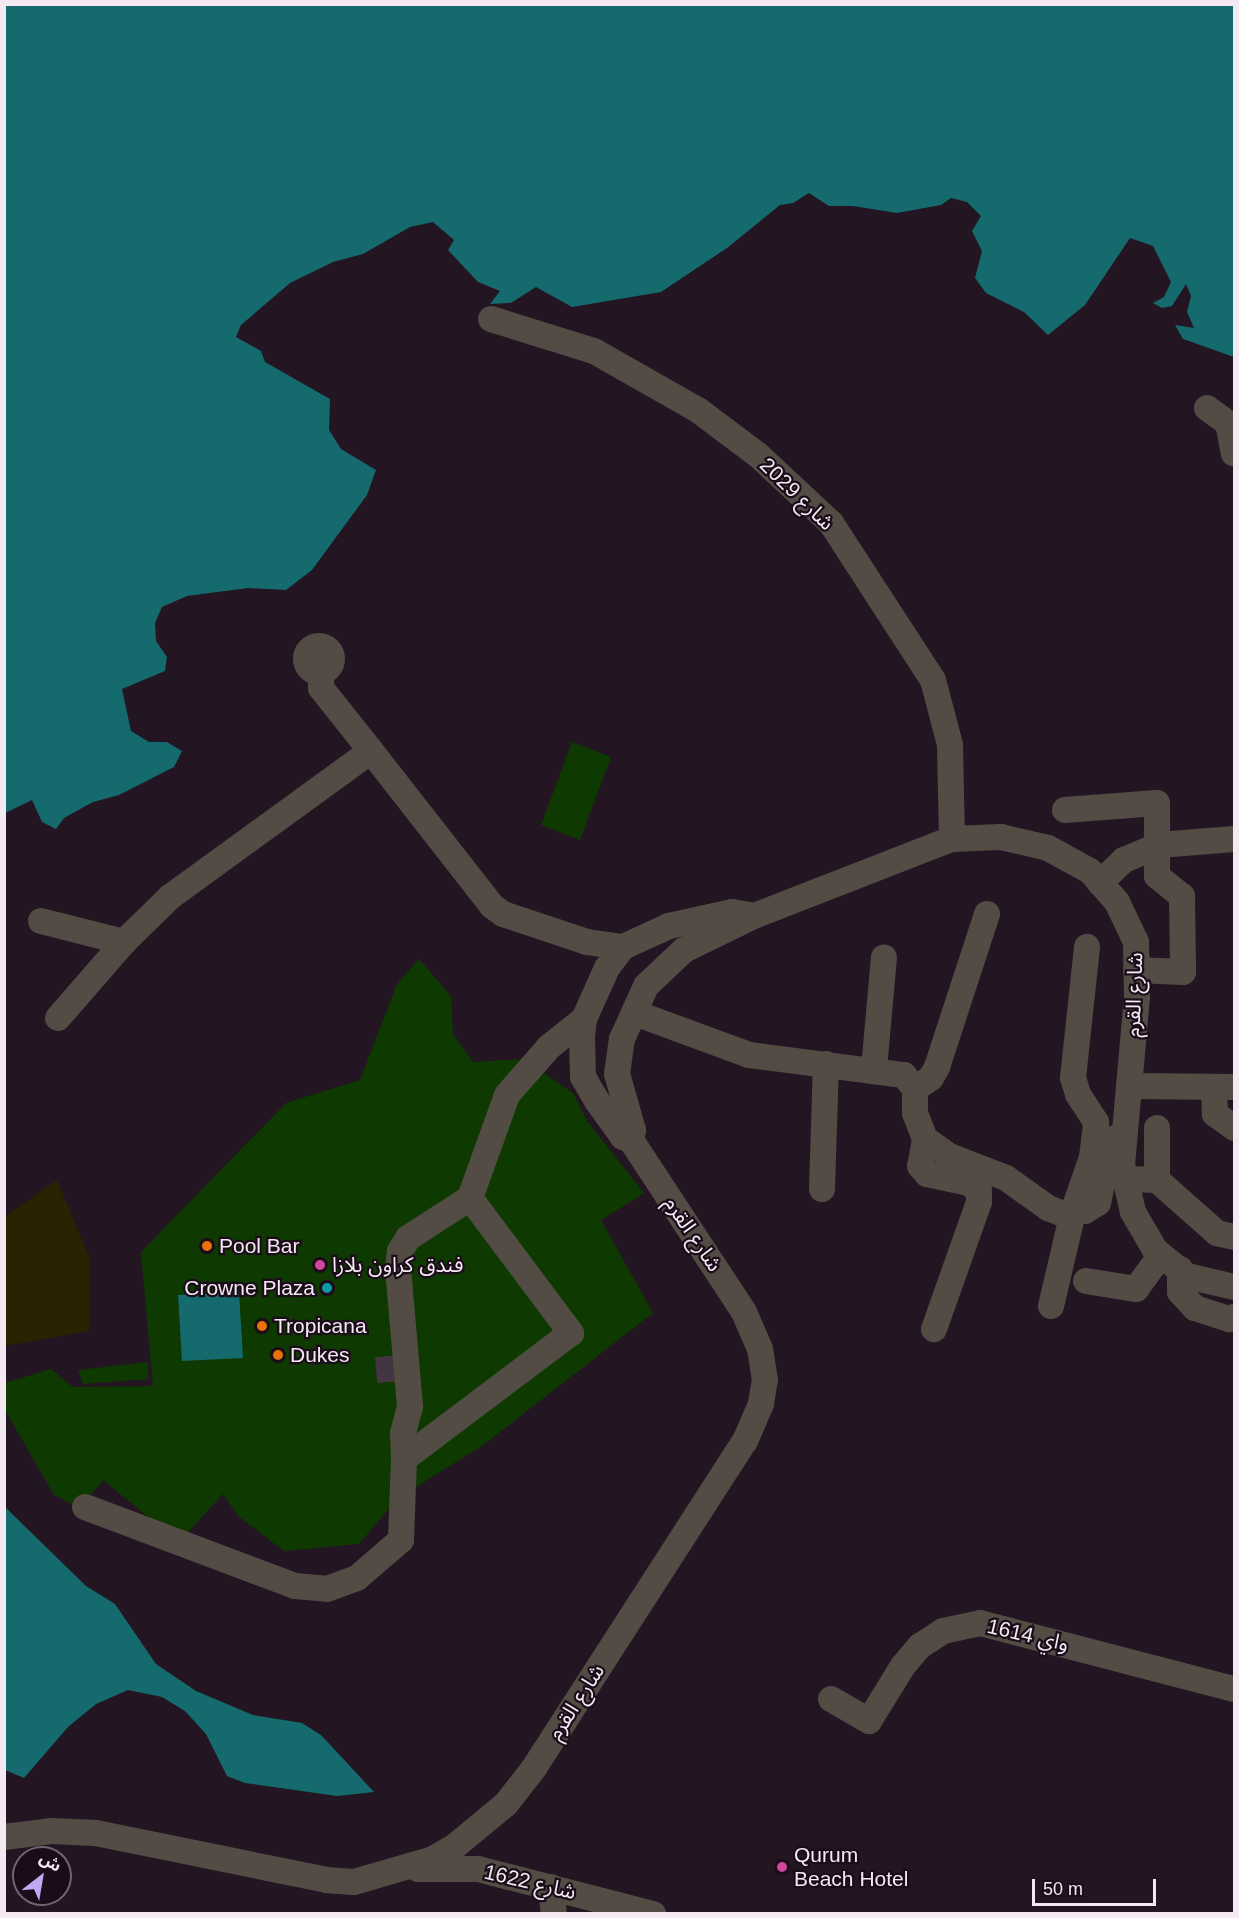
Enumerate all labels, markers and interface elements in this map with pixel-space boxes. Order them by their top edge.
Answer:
street label: 2029 شارع [755,452,839,536]
street label: شارع القرم [1120,952,1148,1038]
street label: شارع القرم [659,1192,727,1276]
place label: Pool Bar [219,1233,300,1259]
marker: Pool Bar [200,1239,214,1253]
place label: فندق كراون بلازا [332,1252,463,1278]
marker: فندق كراون بلازا [313,1258,327,1272]
place label: Crowne Plaza [184,1275,315,1301]
marker: Crowne Plaza [320,1281,334,1295]
place label: Tropicana [274,1313,367,1339]
marker: Tropicana [255,1319,269,1333]
place label: Dukes [290,1342,350,1368]
marker: Dukes [271,1348,285,1362]
street label: واي 1614 [985,1613,1071,1657]
street label: شارع القرم [542,1659,610,1745]
place label: Qurum Beach Hotel [794,1842,908,1892]
north arrow [12,1846,72,1906]
text: ش [37,1849,64,1875]
street label: 1622 شارع [482,1859,578,1905]
marker: Qurum Beach Hotel [775,1860,789,1874]
scale bar [1035,1867,1160,1905]
text: 50 m [1043,1879,1083,1899]

